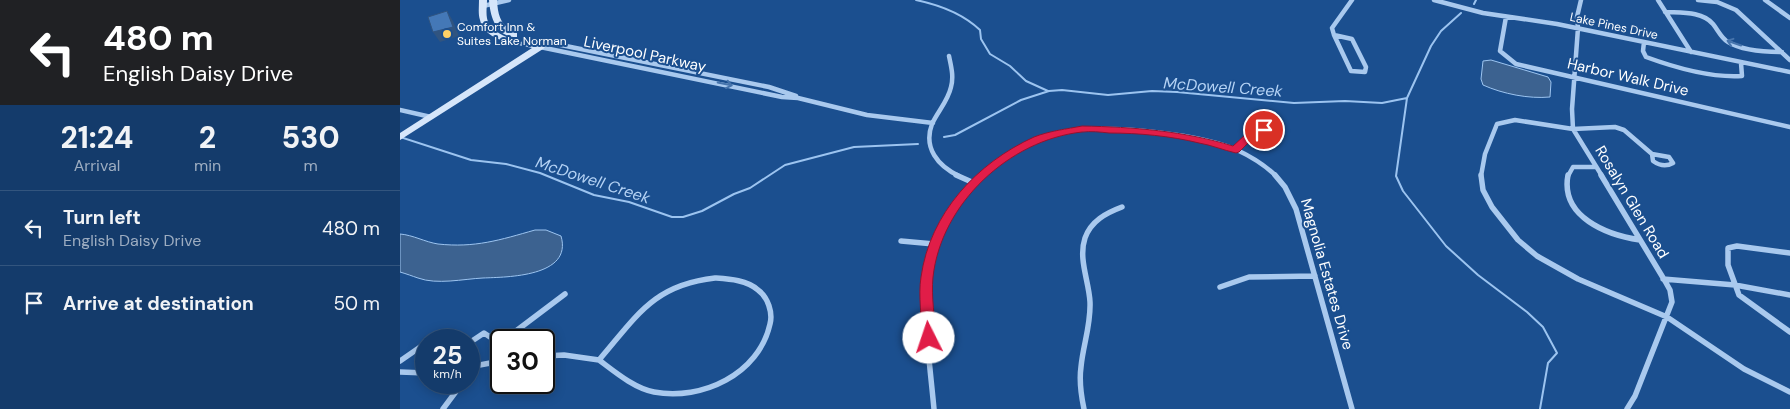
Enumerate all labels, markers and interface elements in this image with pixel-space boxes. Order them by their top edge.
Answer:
street label: Lake Pines Drive [1568,9,1660,43]
text: 480 m [103,15,214,61]
place label: Comfort Inn & Suites Lake Norman [457,19,567,49]
icon: left [20,20,85,85]
marker: Comfort Inn & Suites Lake Norman [441,28,453,40]
street label: Liverpool Parkway [582,31,709,77]
one-way arrow [1726,38,1742,48]
street label: Harbor Walk Drive [1565,53,1691,101]
text: English Daisy Drive [103,59,293,88]
water label: McDowell Creek [1163,72,1284,102]
one-way arrow [716,80,732,89]
pin [1243,109,1285,151]
icon: arrive [1250,116,1278,144]
text: 21:24 [60,118,133,157]
text: 2 [199,118,216,157]
text: 530 [282,118,340,157]
street label: Rosalyn Glen Road [1590,142,1674,262]
water label: McDowell Creek [533,152,654,209]
text: Arrival [74,155,120,176]
text: min [194,155,221,176]
text: m [303,155,318,176]
street label: Magnolia Estates Drive [1296,196,1358,352]
text: Turn left [63,205,141,230]
icon: left [20,214,48,242]
text: 480 m [322,216,380,241]
text: English Daisy Drive [63,230,201,251]
icon: arrive [20,289,48,317]
text: Arrive at destination [63,291,254,316]
text: 50 m [333,291,380,316]
position arrow [902,311,954,363]
speed limit sign: 30 [490,329,555,394]
text: 25 [433,339,462,372]
text: km/h [433,366,462,382]

